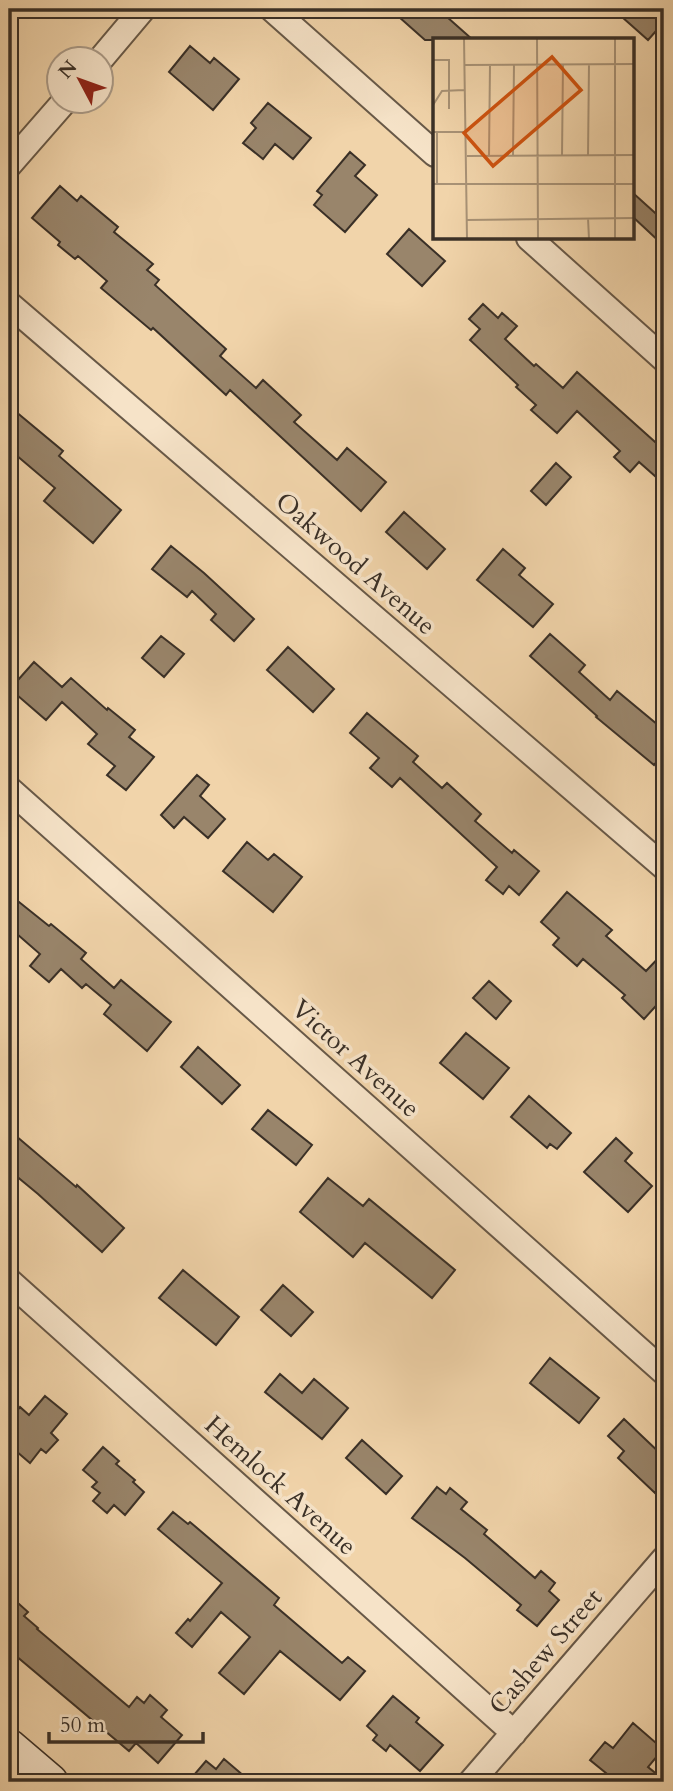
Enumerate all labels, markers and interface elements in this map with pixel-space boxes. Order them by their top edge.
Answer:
inset map [433,38,634,240]
north arrow [46,46,116,116]
text: N [53,54,83,84]
street label: Oakwood Avenue [268,484,443,643]
street label: Victor Avenue [284,991,427,1125]
street label: Hemlock Avenue [197,1408,364,1563]
street label: Cashew Street [481,1581,610,1722]
scale bar [49,1700,203,1744]
text: 50 m [60,1711,105,1740]

